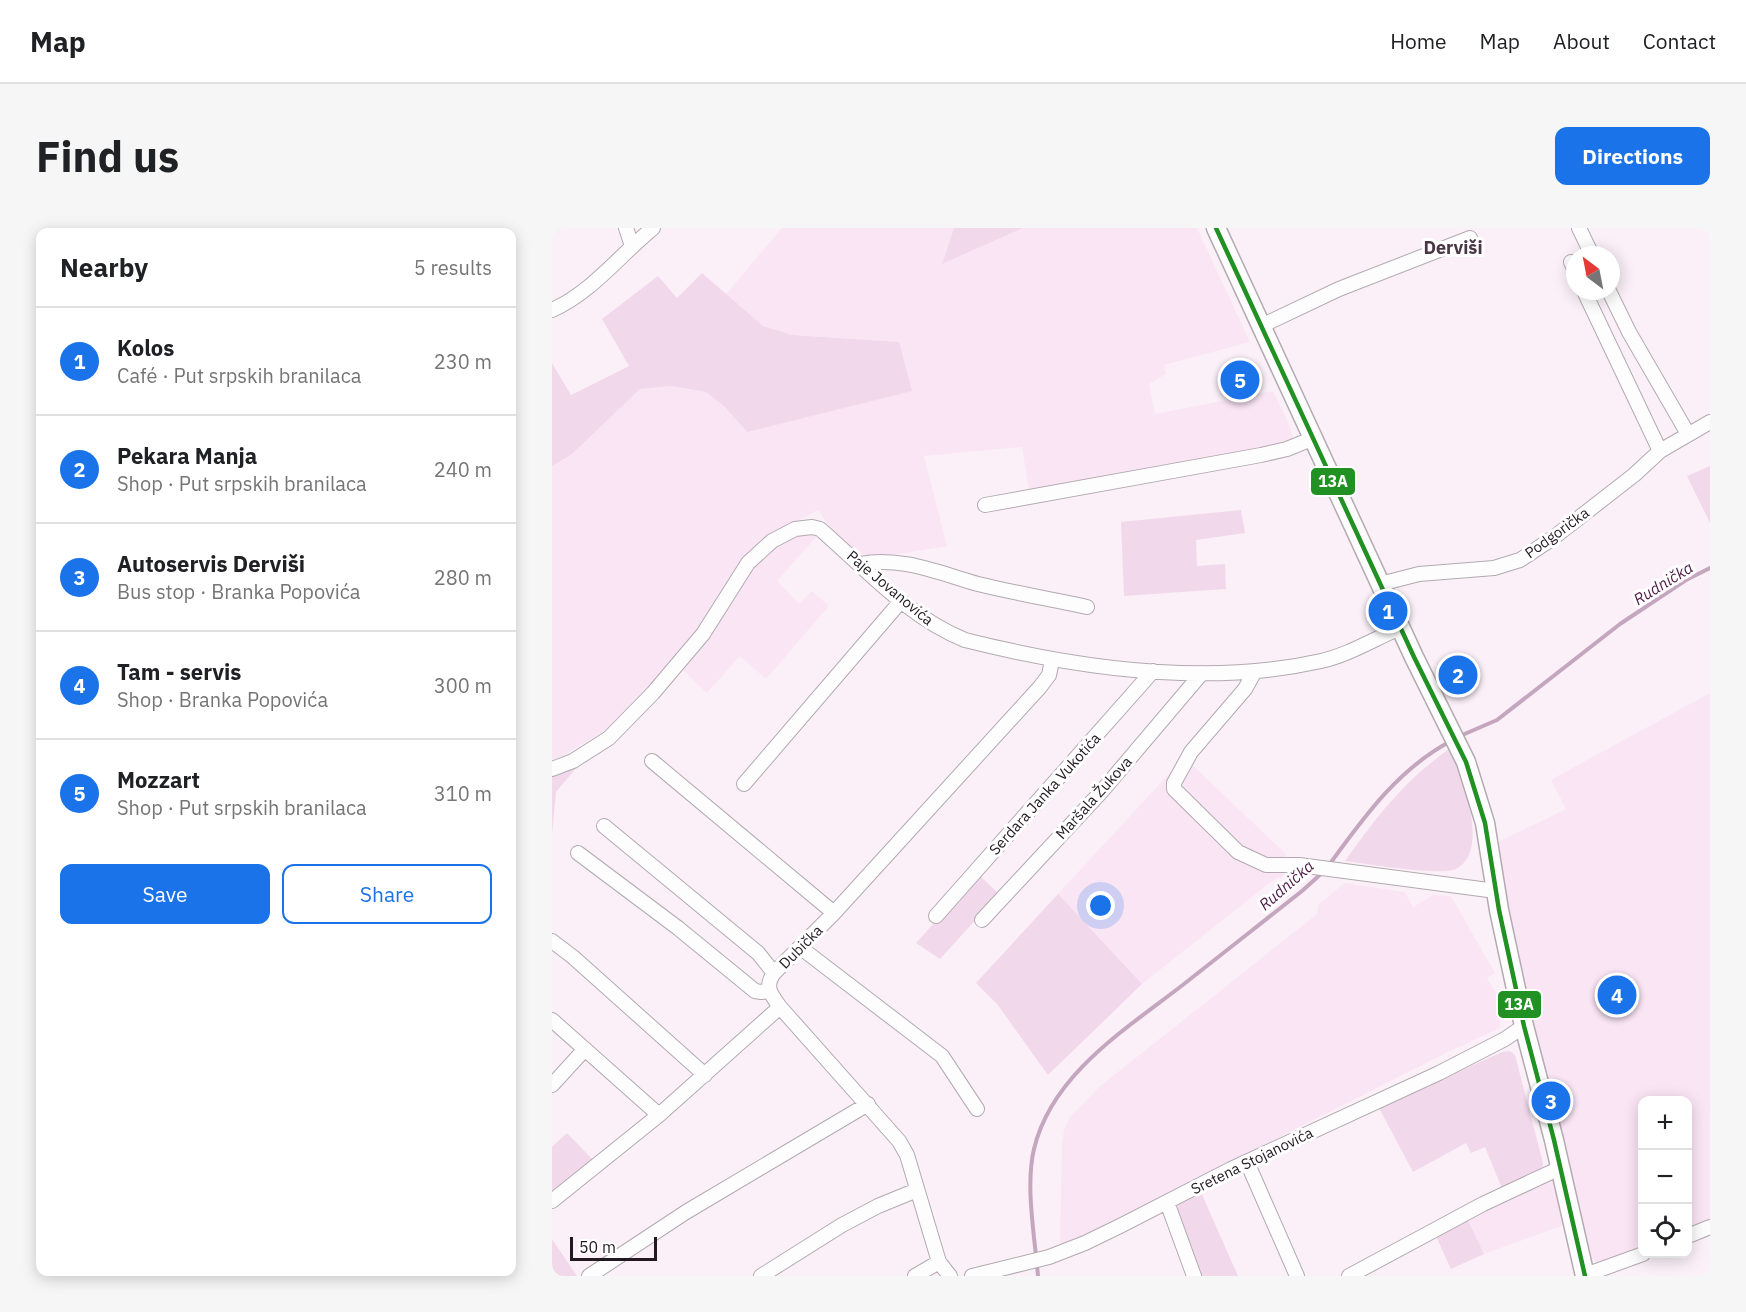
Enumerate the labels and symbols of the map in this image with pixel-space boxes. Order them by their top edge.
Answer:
district label: Derviši [1423,236,1483,259]
north arrow [1566,246,1620,300]
pin: 5 [1220,358,1260,402]
line badge: 13A [1310,467,1356,496]
text: 13A [1318,471,1348,491]
street label: Podgorička [1521,503,1593,562]
street label: Paje Jovanovića [843,546,937,629]
water label: Rudnička [1630,557,1696,609]
pin: 1 [1368,588,1408,634]
pin: 2 [1438,652,1478,698]
street label: Serdara Janka Vukotića [985,729,1104,859]
street label: Maršala Žukova [1051,752,1136,843]
water label: Rudnička [1254,856,1318,914]
your location [1086,891,1115,920]
street label: Dubička [775,921,827,973]
pin: 4 [1598,972,1636,1017]
line badge: 13A [1497,990,1542,1019]
text: 13A [1504,994,1534,1014]
pin: 3 [1532,1078,1570,1124]
street label: Sretena Stojanovića [1188,1123,1316,1198]
scale bar [570,1234,657,1262]

